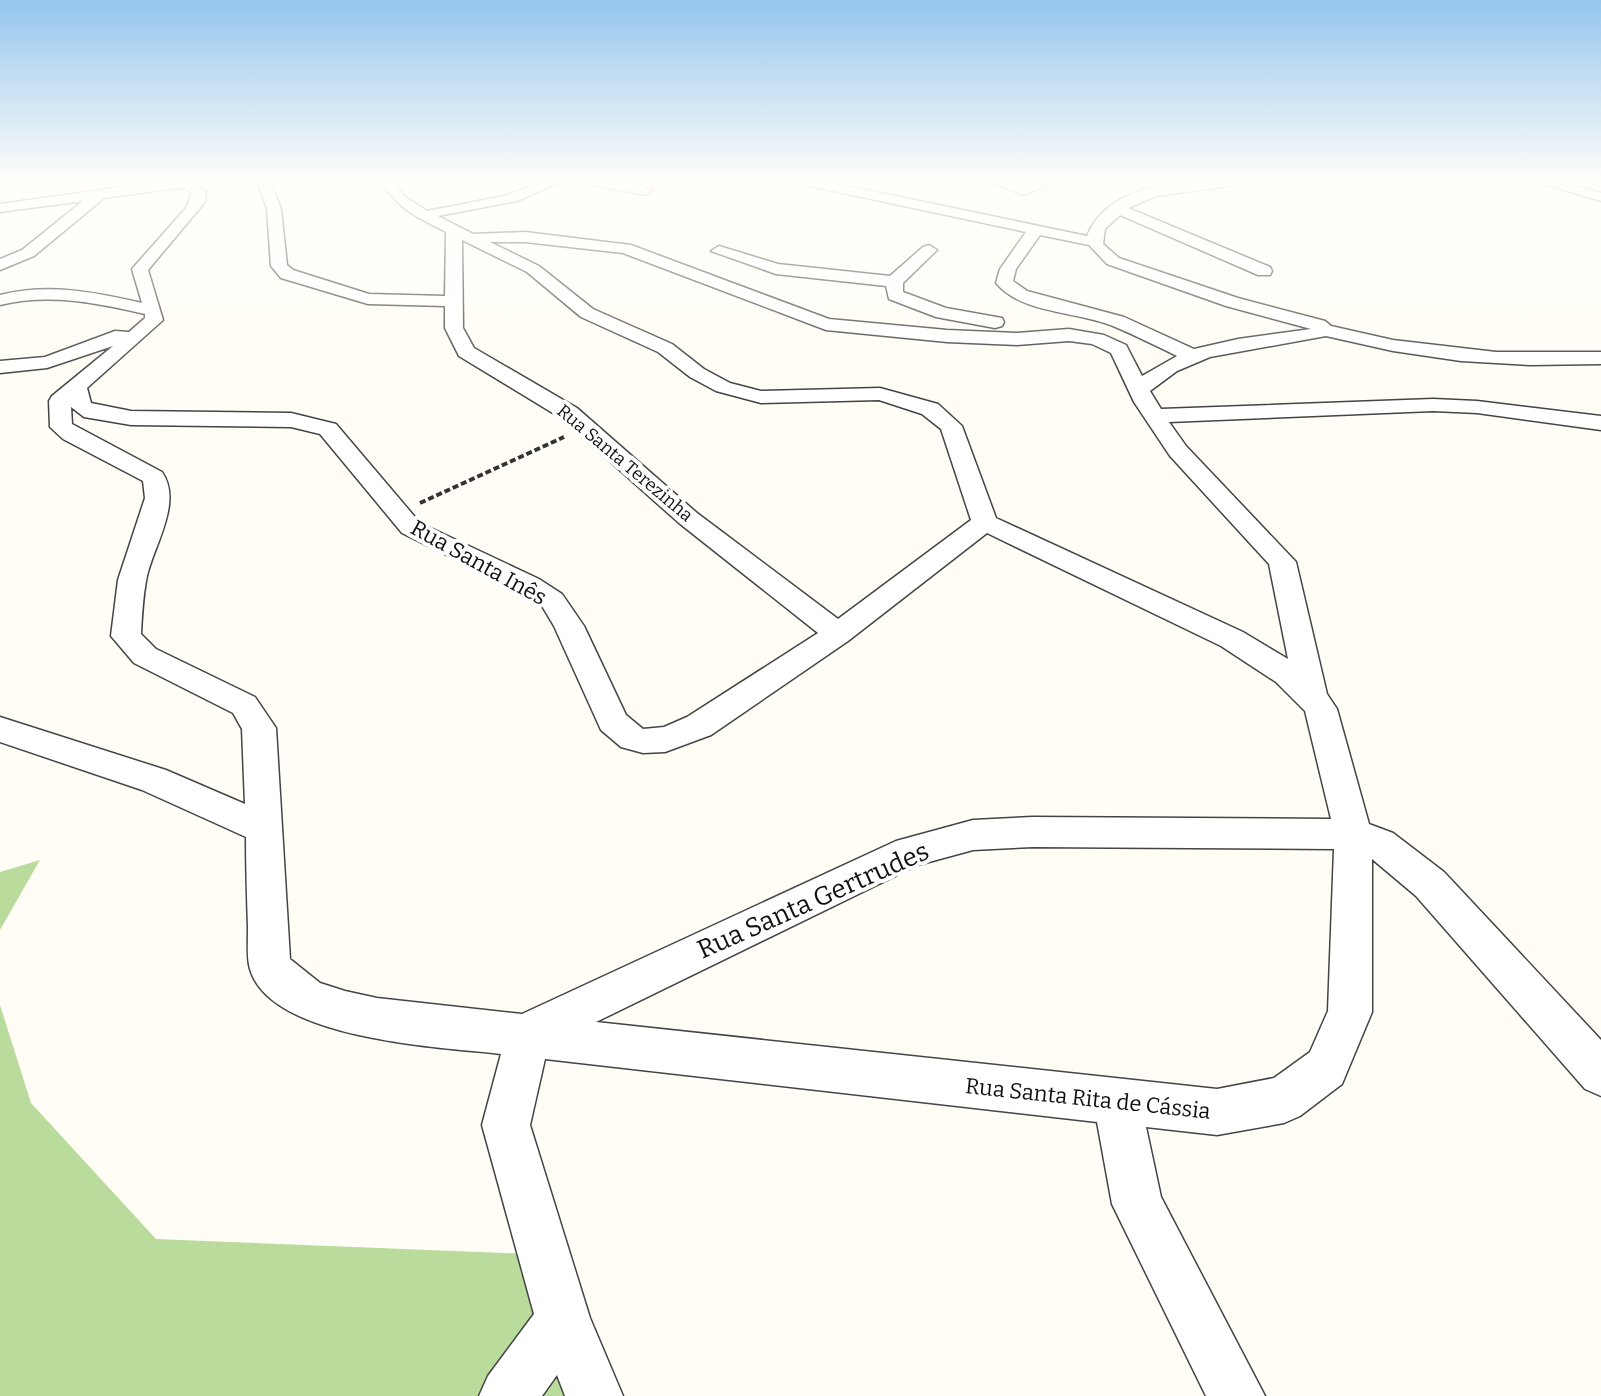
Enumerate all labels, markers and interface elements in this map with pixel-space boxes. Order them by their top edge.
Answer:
street label: Rua Santa Terezinha [552,400,698,526]
street label: Rua Santa Inês [406,514,551,611]
street label: Rua Santa Gertrudes [693,835,934,966]
street label: Rua Santa Rita de Cássia [964,1072,1212,1125]

